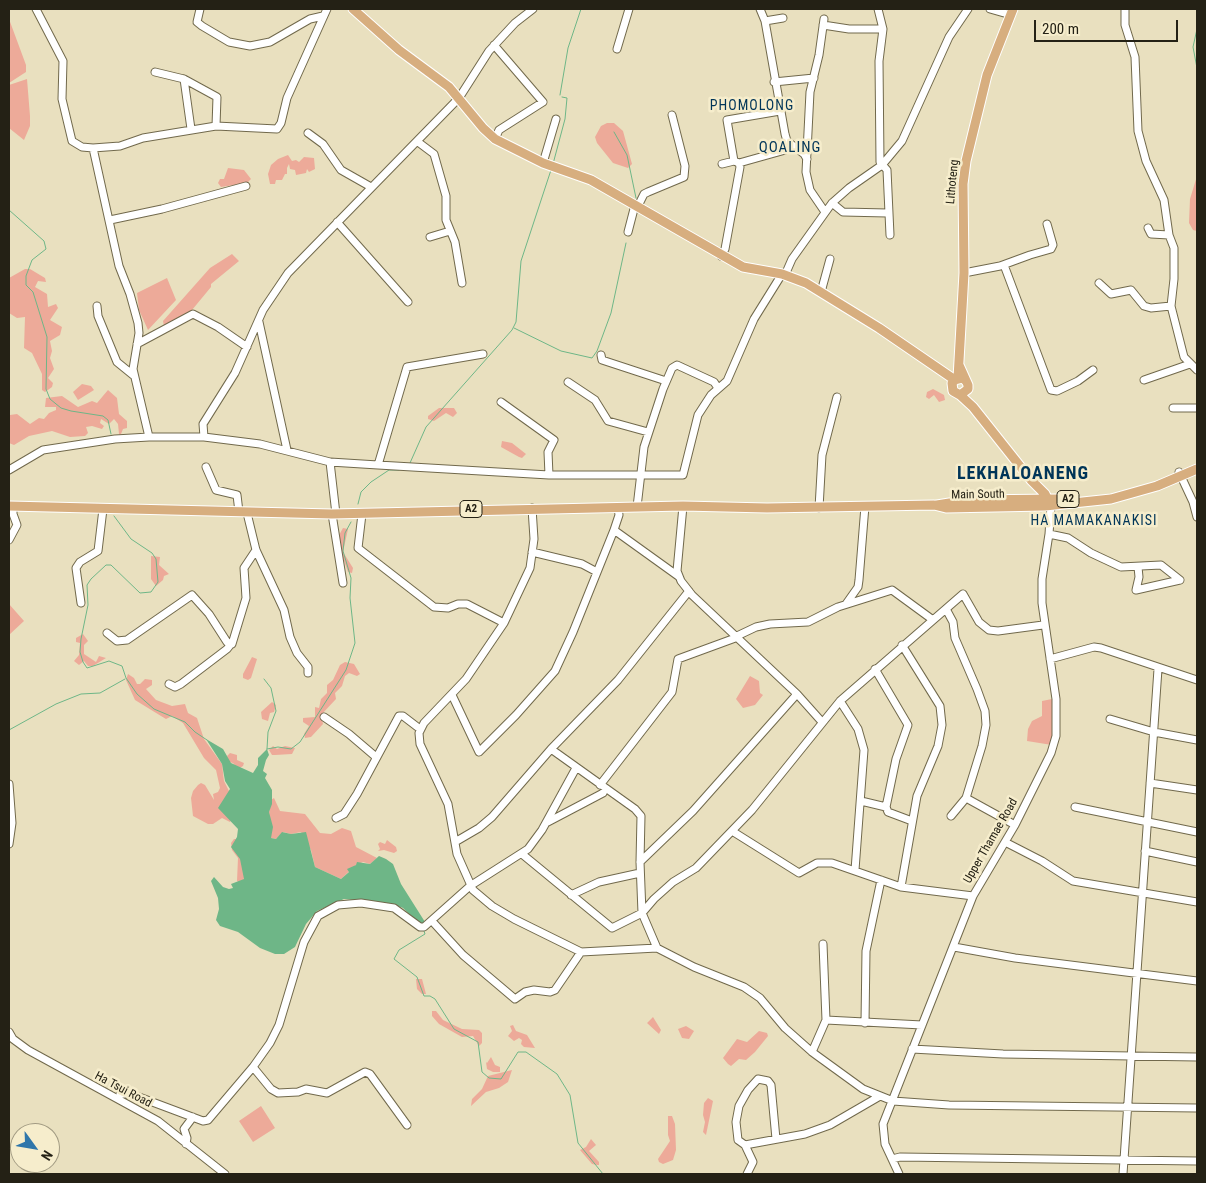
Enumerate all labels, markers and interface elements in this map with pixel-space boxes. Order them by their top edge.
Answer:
scale bar [1036,10,1180,42]
text: 200 m [1042,20,1079,38]
district label: PHOMOLONG [709,98,795,114]
district label: QOALING [758,139,822,157]
street label: Lithoteng [944,159,962,205]
district label: LEKHALOANENG [955,463,1091,485]
street label: Main South [951,487,1005,503]
road number: A2 [1057,490,1079,508]
road number: A2 [460,500,482,518]
district label: HA MAMAKANAKISI [1029,513,1159,529]
street label: Upper Thamae Road [961,796,1021,886]
street label: Ha Tsui Road [92,1069,154,1111]
north arrow [10,1123,60,1173]
text: N [38,1148,56,1163]

